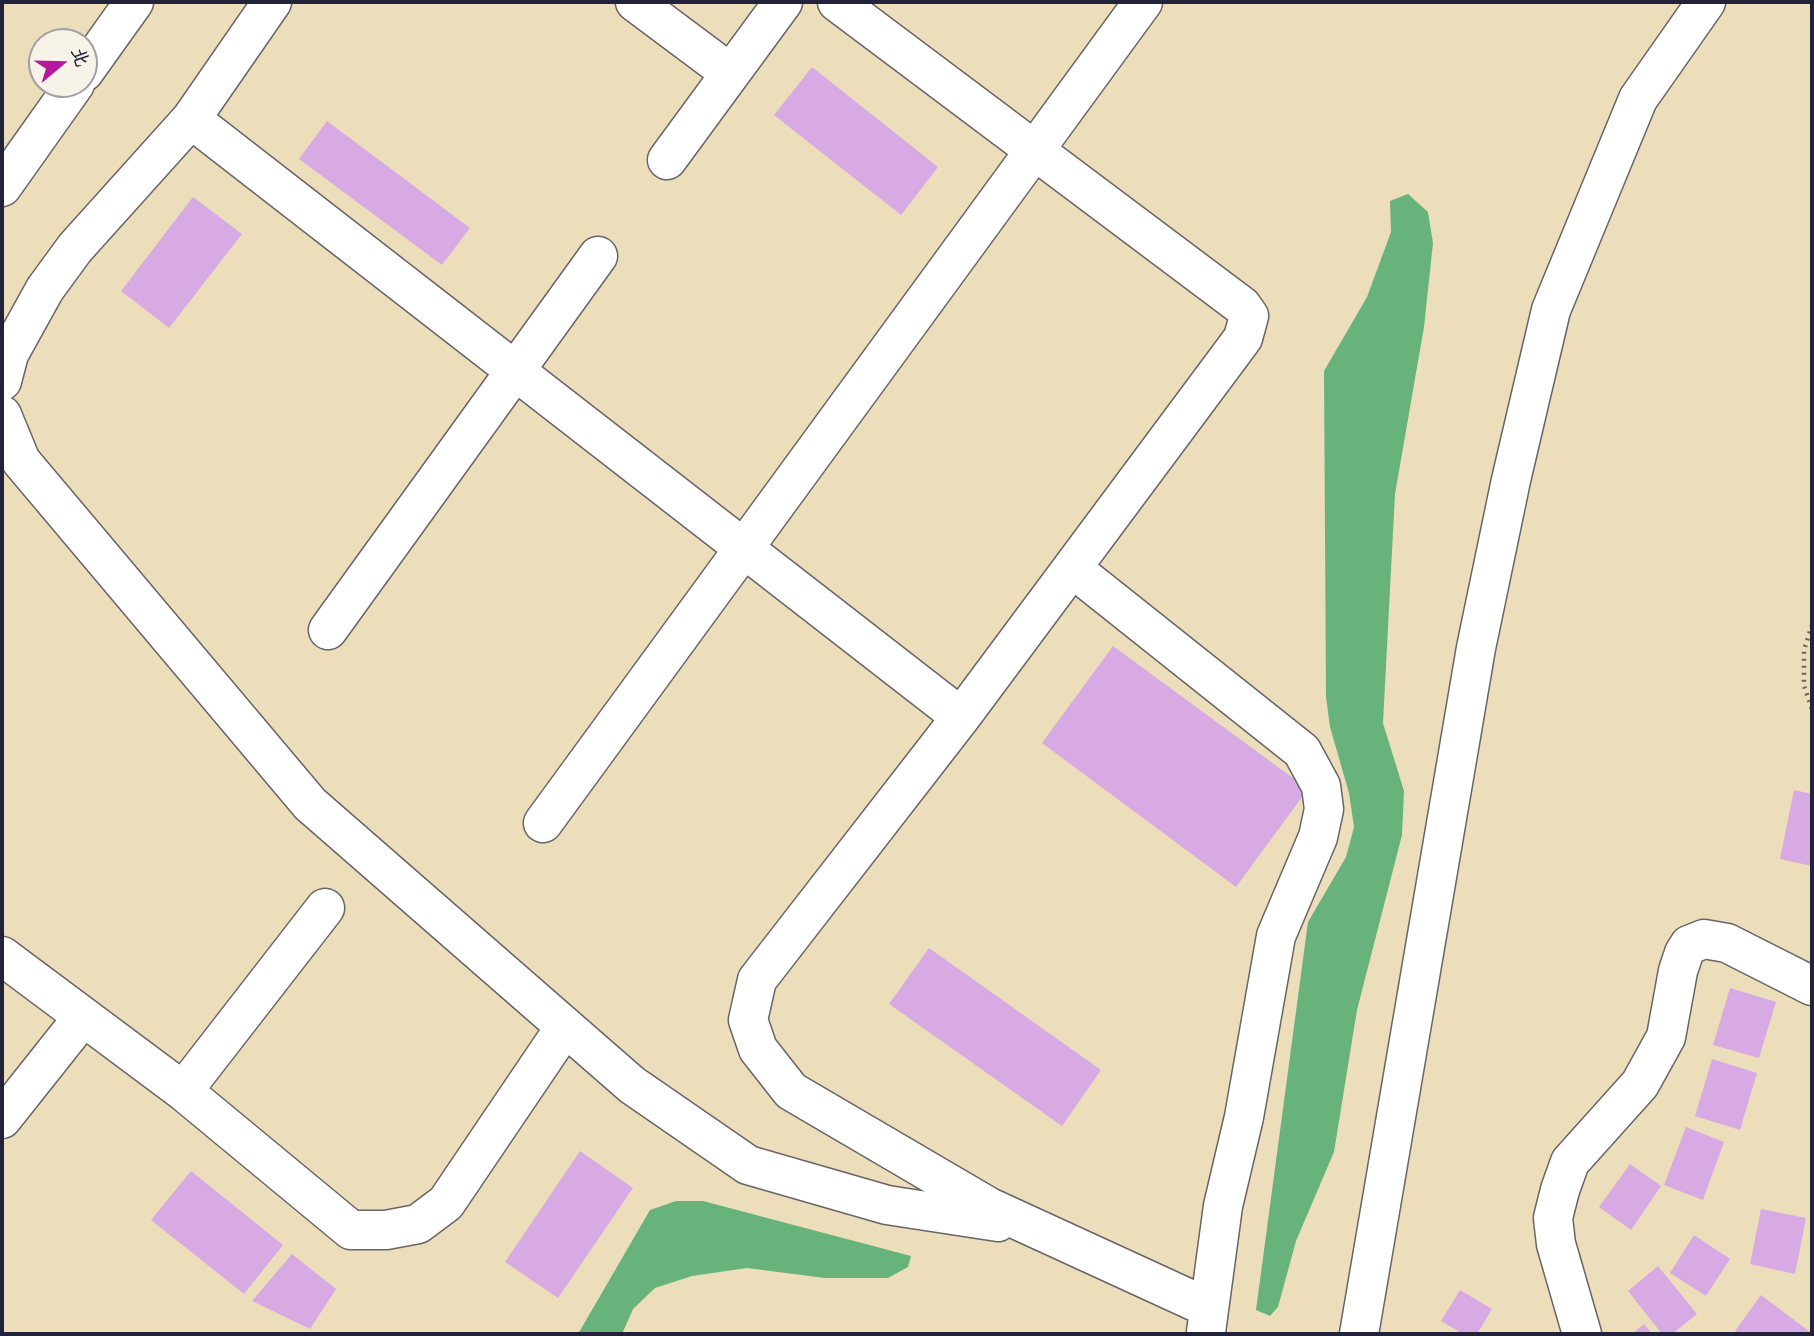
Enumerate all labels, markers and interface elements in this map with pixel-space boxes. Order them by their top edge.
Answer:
north arrow [28,28,98,98]
text: 北 [66,44,96,70]

